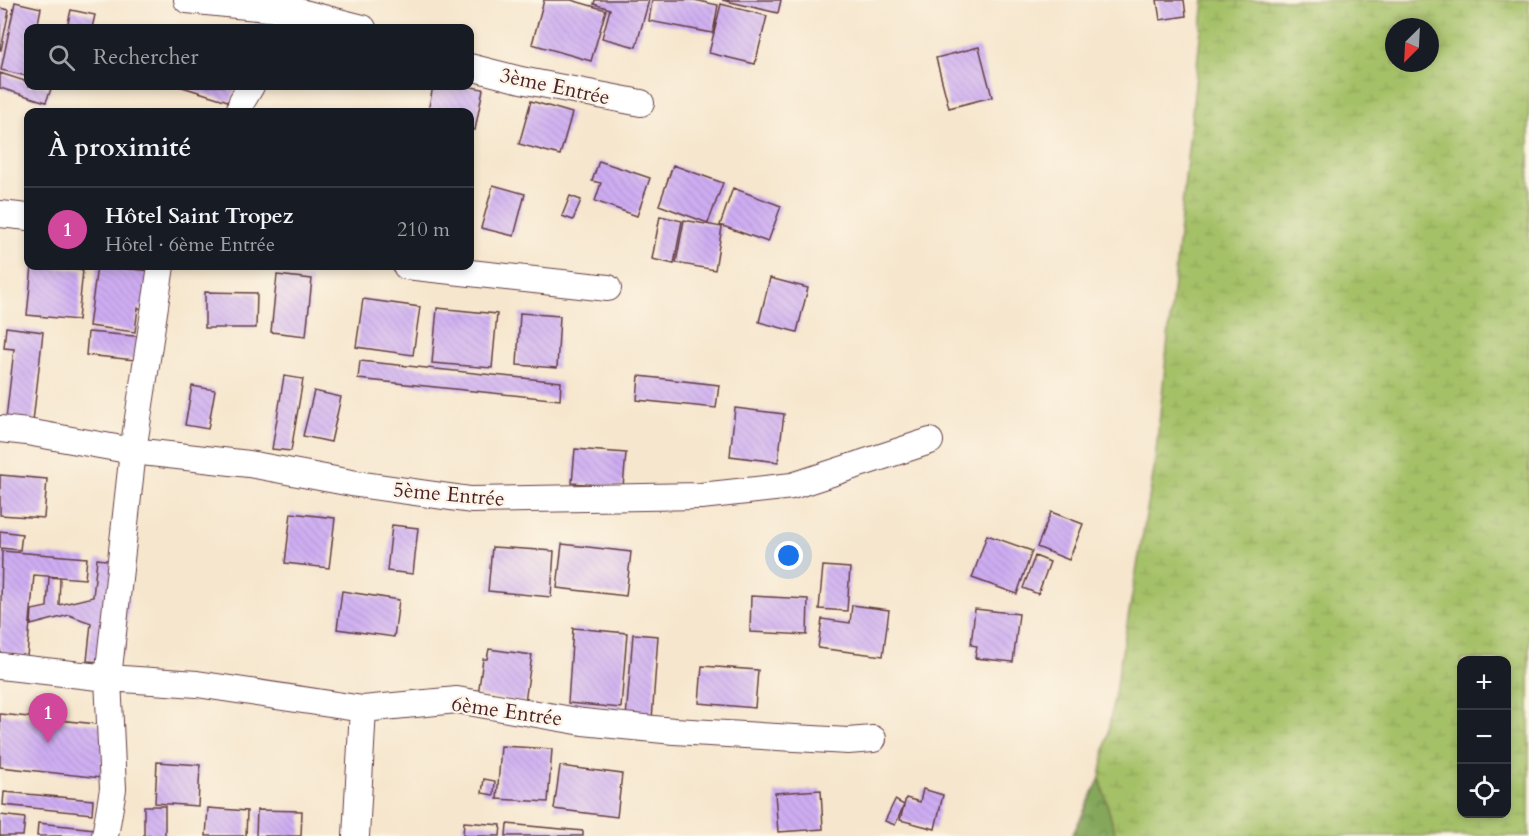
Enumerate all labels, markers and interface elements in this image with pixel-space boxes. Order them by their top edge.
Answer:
north arrow [1385,18,1439,72]
search box [24,24,474,90]
icon: search [45,41,78,74]
text: Rechercher [93,42,198,72]
street label: 3ème Entrée [497,61,612,112]
text: À proximité [48,130,191,165]
text: Hôtel Saint Tropez [105,201,293,231]
text: 1 [62,216,73,243]
text: 210 m [397,216,450,243]
text: Hôtel · 6ème Entrée [105,231,275,258]
street label: 5ème Entrée [392,475,506,514]
your location [774,541,803,570]
map controls [1457,656,1511,818]
button: + [1457,656,1511,710]
street label: 6ème Entrée [450,689,564,734]
pin: 1 [28,694,68,743]
button: − [1457,710,1511,764]
button: locate [1457,764,1511,818]

